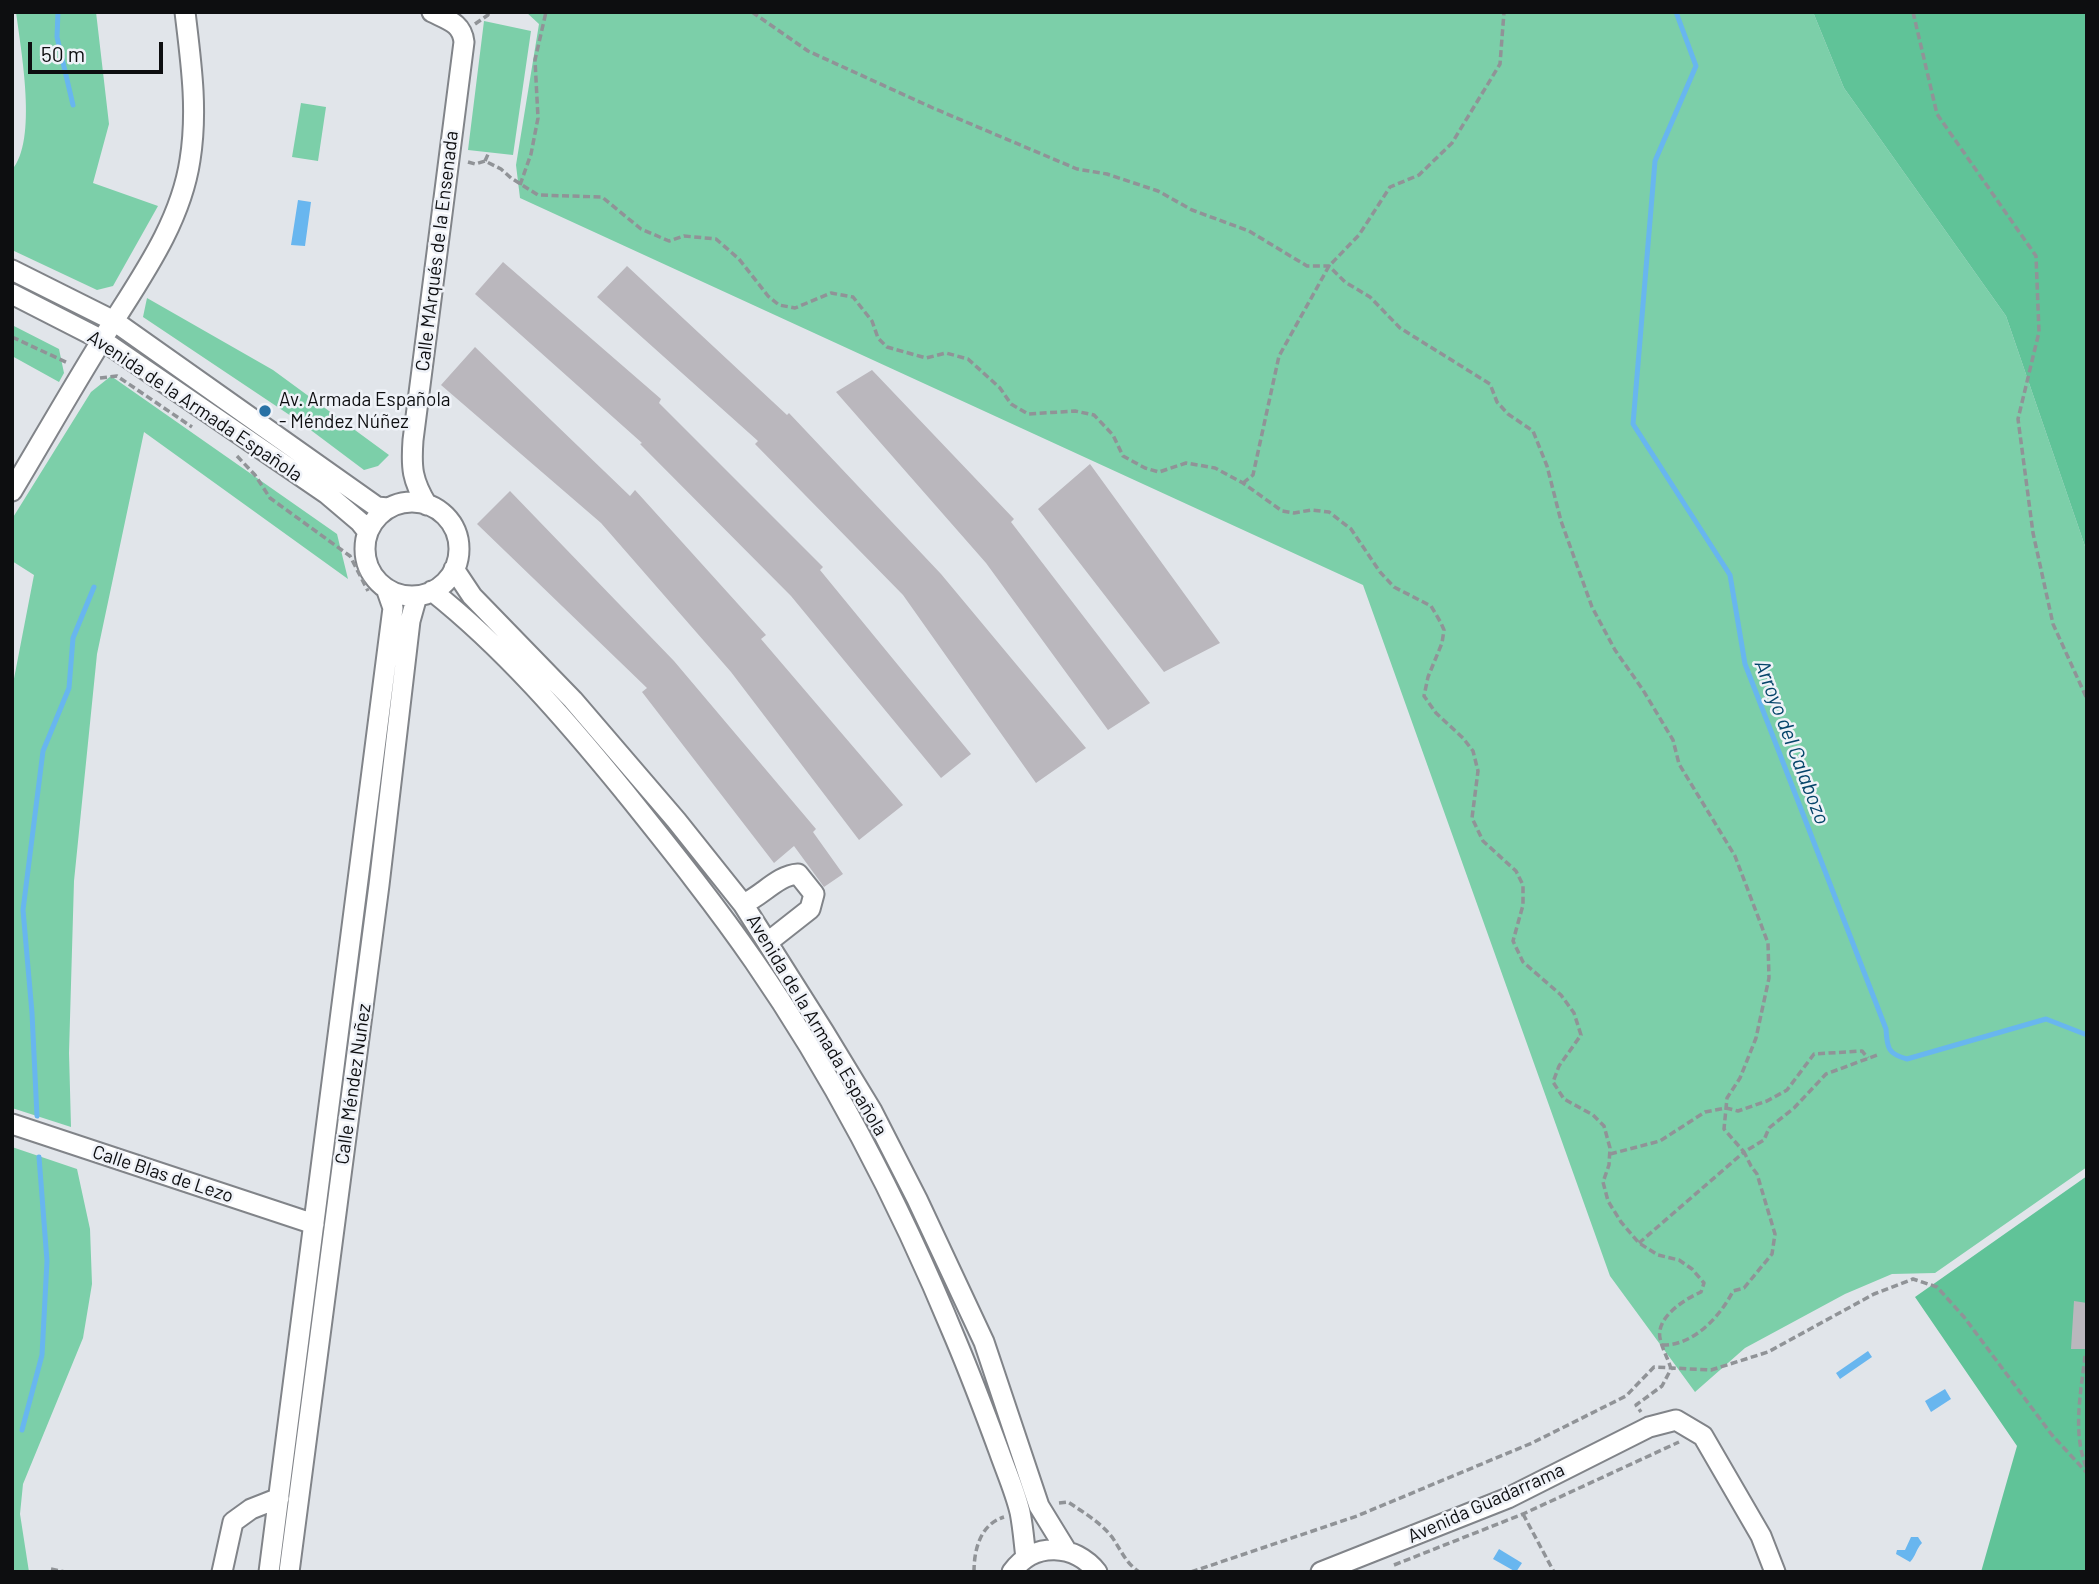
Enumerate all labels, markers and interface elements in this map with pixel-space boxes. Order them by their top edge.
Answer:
scale bar [32,28,166,72]
text: 50 m [41,41,85,66]
street label: Calle MArqués de la Ensenada [411,129,463,373]
street label: Avenida de la Armada Española [83,325,307,487]
place label: Av. Armada Española - Méndez Núñez [279,389,451,433]
marker: Av. Armada Española - Méndez Núñez [257,403,273,419]
water label: Arroyo del Calabozo [1749,656,1835,828]
street label: Avenida de la Armada Española [742,910,892,1140]
street label: Calle Méndez Nuñez [330,1002,376,1166]
street label: Calle Blas de Lezo [90,1140,236,1208]
street label: Avenida Guadarrama [1404,1458,1568,1548]

